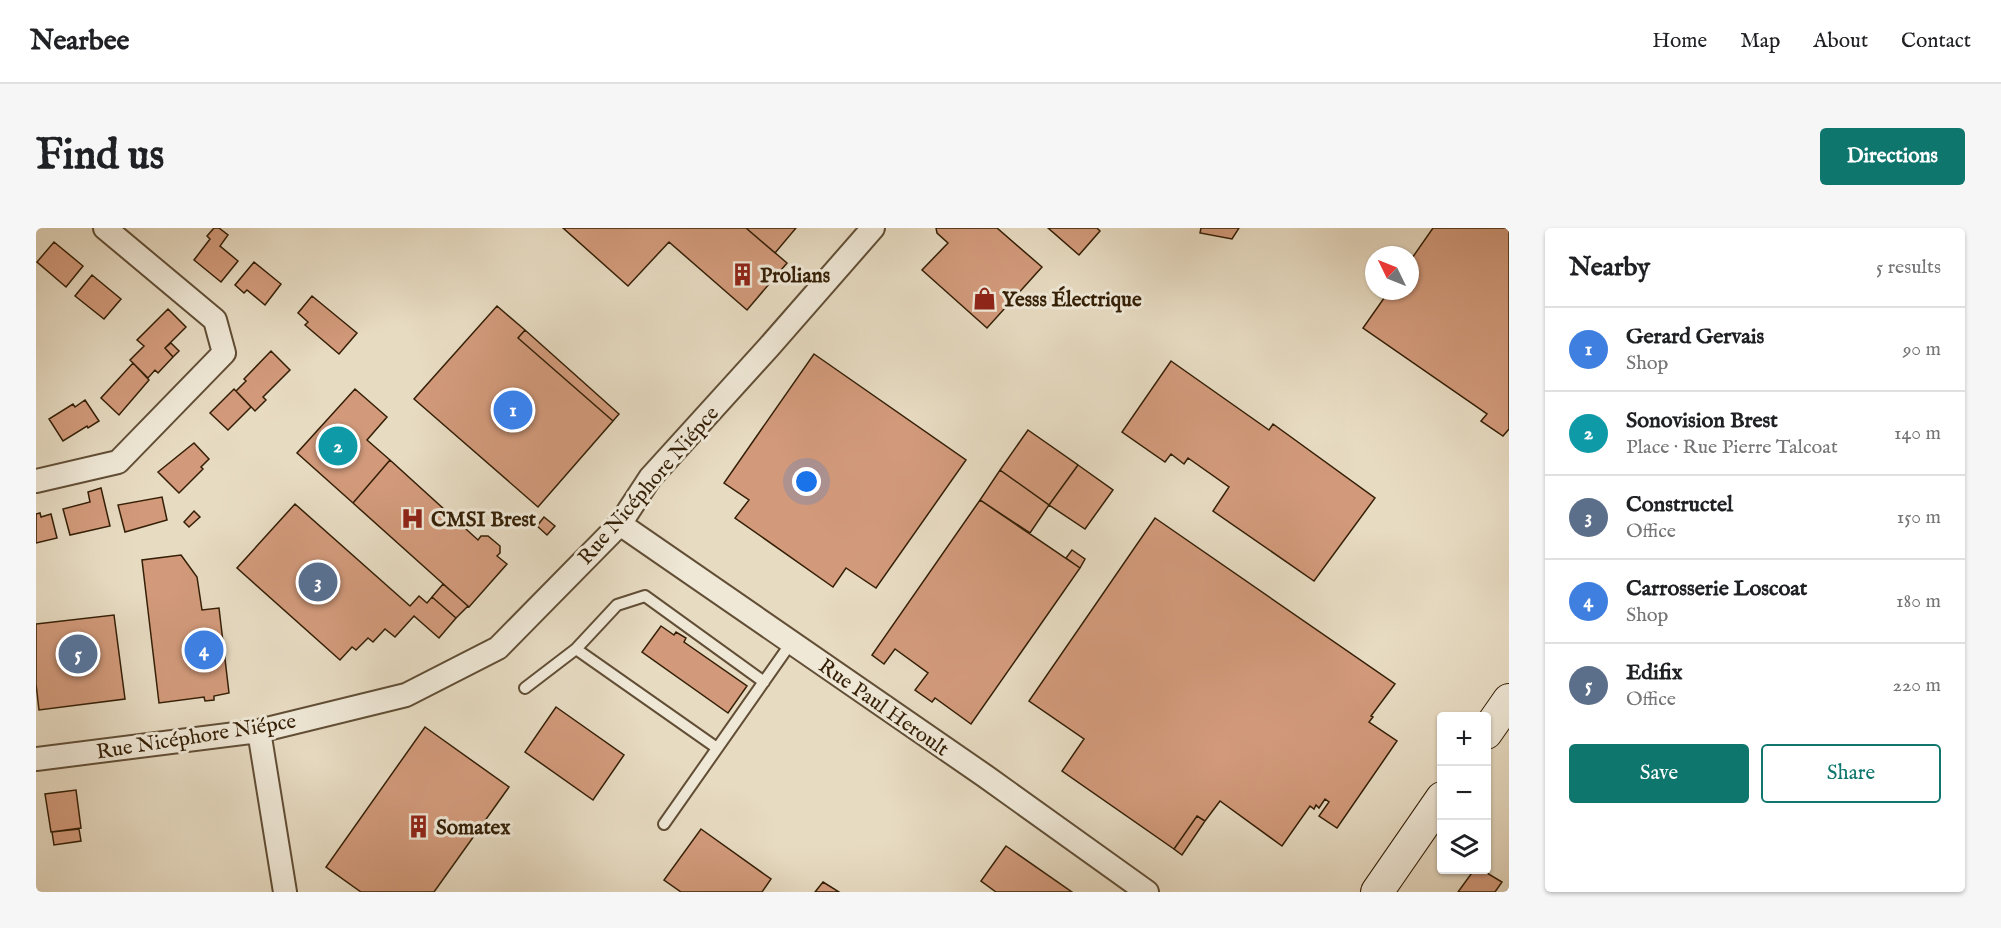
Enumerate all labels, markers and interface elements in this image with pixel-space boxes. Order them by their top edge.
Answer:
text: Nearbee [30,24,129,59]
text: Home [1652,28,1707,55]
text: Map [1740,28,1780,55]
text: About [1813,28,1868,55]
text: Contact [1901,28,1971,55]
button: Directions [1820,128,1965,185]
text: Find us [36,130,164,183]
north arrow [1365,246,1419,300]
text: Nearby [1569,251,1650,284]
text: 5 results [1876,255,1941,280]
building icon: Prolians [729,262,755,288]
place label: Prolians [760,263,830,290]
shop icon: Yesss Électrique [971,286,997,312]
place label: Yesss Électrique [1002,286,1142,314]
text: Gerard Gervais [1626,323,1764,351]
text: 1 [1585,337,1592,362]
text: 90 m [1903,337,1941,362]
text: Shop [1626,351,1668,376]
pin: 1 [494,388,532,432]
street label: Rue Nicéphore Niépce [573,401,726,571]
text: Sonovision Brest [1626,407,1778,435]
text: 2 [1584,421,1593,446]
text: 140 m [1894,421,1941,446]
pin: 2 [318,424,358,468]
text: Place · Rue Pierre Talcoat [1626,435,1838,460]
your location [792,467,821,496]
text: Constructel [1626,491,1733,519]
text: 3 [1585,505,1592,530]
text: 150 m [1897,505,1941,530]
hospital icon: CMSI Brest [400,506,426,532]
place label: CMSI Brest [431,507,537,534]
text: Office [1626,519,1676,544]
pin: 3 [298,560,338,604]
text: Carrosserie Loscoat [1626,575,1807,603]
text: 4 [1584,589,1593,614]
text: 180 m [1896,589,1941,614]
text: Shop [1626,603,1668,628]
pin: 4 [184,628,224,672]
pin: 5 [58,632,98,676]
street label: Rue Paul Heroult [813,653,954,763]
text: Edifix [1626,659,1682,687]
text: 5 [1585,673,1592,698]
text: 220 m [1893,673,1941,698]
text: Office [1626,687,1676,712]
street label: Rue Nicéphore Niépce [94,708,298,767]
map controls [1437,712,1491,874]
button: + [1437,712,1491,766]
button: Save [1569,744,1749,803]
button: Share [1761,744,1941,803]
button: − [1437,766,1491,820]
building icon: Somatex [405,814,431,840]
place label: Somatex [436,815,511,842]
button: layers [1437,820,1491,874]

